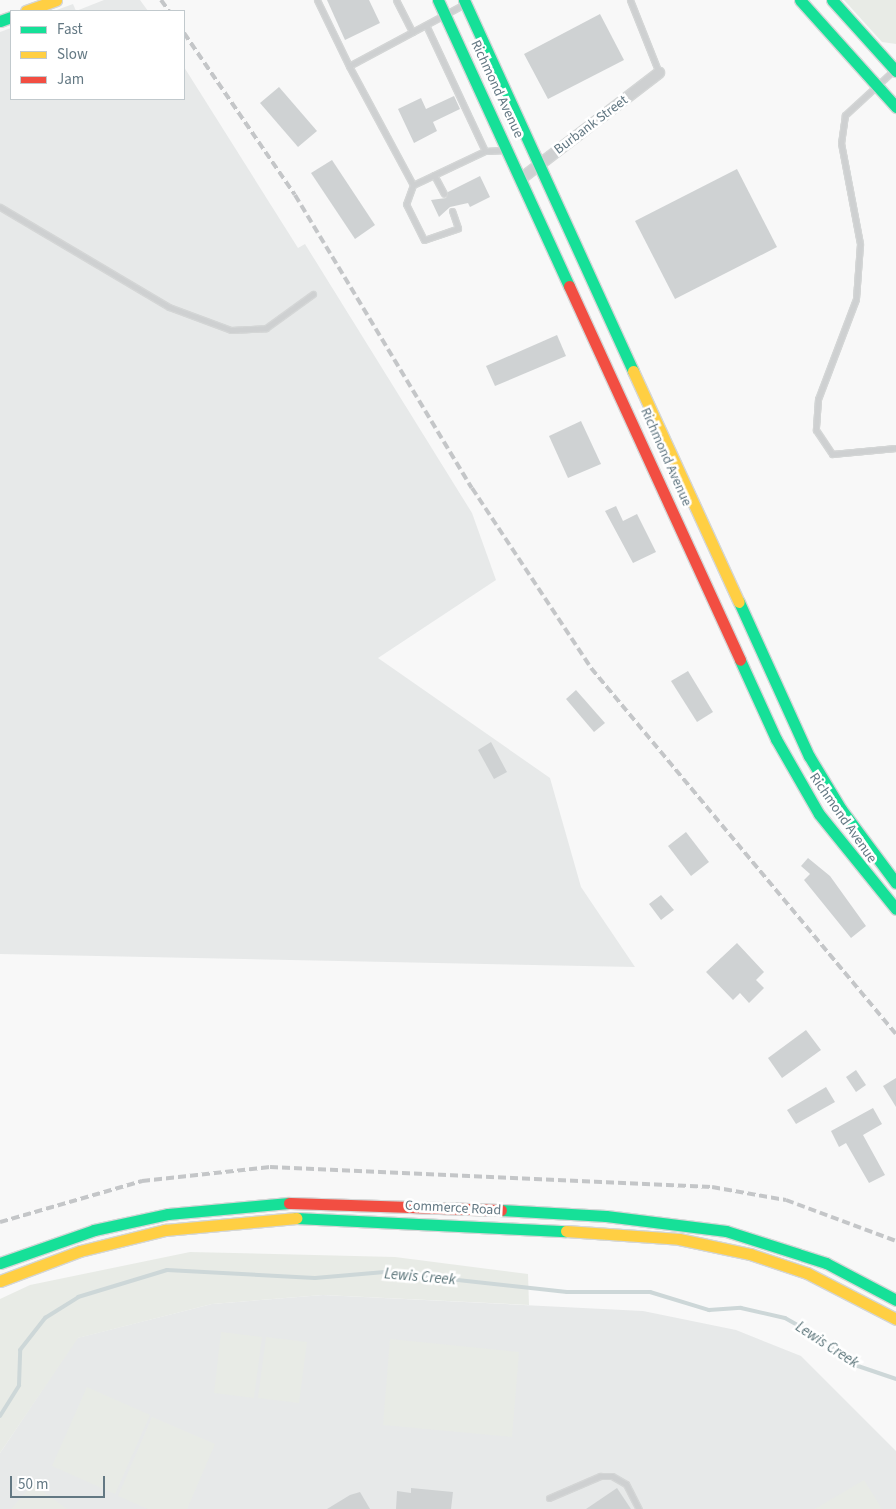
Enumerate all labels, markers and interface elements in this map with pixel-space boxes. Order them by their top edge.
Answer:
legend [10,10,185,100]
text: Fast [57,19,83,40]
street label: Richmond Avenue [467,37,527,141]
text: Slow [57,44,88,65]
text: Jam [57,69,84,90]
street label: Burbank Street [551,92,631,158]
street label: Richmond Avenue [637,405,695,509]
street label: Richmond Avenue [806,770,880,866]
street label: Commerce Road [404,1197,502,1219]
water label: Lewis Creek [384,1265,456,1289]
water label: Lewis Creek [792,1318,862,1372]
scale bar [12,1466,108,1498]
text: 50 m [18,1474,48,1495]

